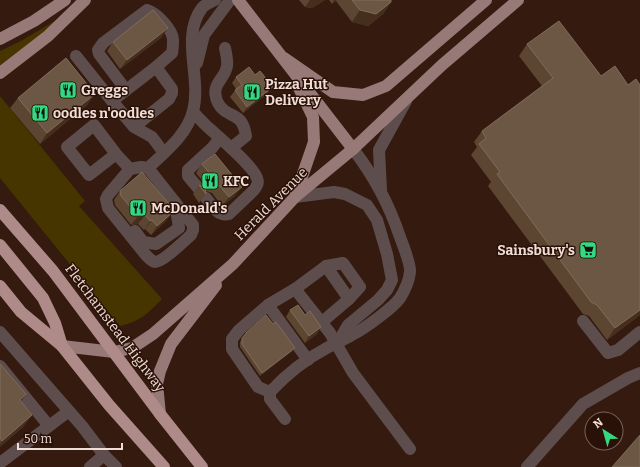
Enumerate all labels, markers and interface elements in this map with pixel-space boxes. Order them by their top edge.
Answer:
place label: Pizza Hut Delivery [265,76,328,109]
restaurant icon: Greggs [58,80,78,100]
place label: Greggs [81,82,128,99]
restaurant icon: Pizza Hut Delivery [242,82,262,102]
restaurant icon: oodles n'oodles [30,103,50,123]
place label: oodles n'oodles [53,105,154,122]
street label: Herald Avenue [231,164,311,244]
restaurant icon: KFC [200,171,220,191]
place label: KFC [223,173,249,190]
restaurant icon: McDonald's [128,198,148,218]
place label: McDonald's [151,200,227,217]
supermarket icon: Sainsbury's [578,240,598,260]
place label: Sainsbury's [497,242,575,259]
street label: Fletchamstead Highway [61,261,169,396]
north arrow [584,411,624,451]
text: N [591,415,606,431]
scale bar [18,425,122,451]
text: 50 m [24,432,53,446]

